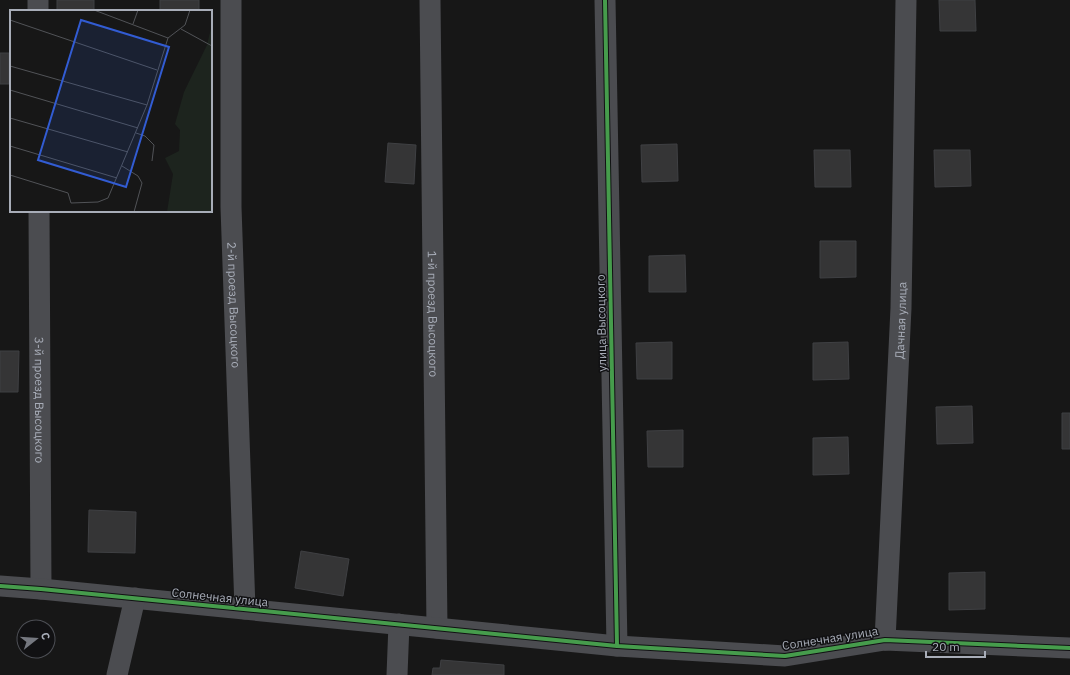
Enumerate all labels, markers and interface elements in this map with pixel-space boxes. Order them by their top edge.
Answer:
inset map [10,10,212,212]
street label: 2-й проезд Высоцкого [225,241,244,369]
street label: 1-й проезд Высоцкого [425,251,442,378]
street label: улица Высоцкого [593,274,609,372]
street label: Дачная улица [891,281,909,359]
street label: 3-й проезд Высоцкого [32,337,48,464]
street label: Солнечная улица [171,584,270,610]
north arrow [16,619,56,659]
street label: Солнечная улица [781,623,880,653]
text: С [38,631,53,642]
scale bar [926,633,985,659]
text: 20 m [932,639,960,654]

